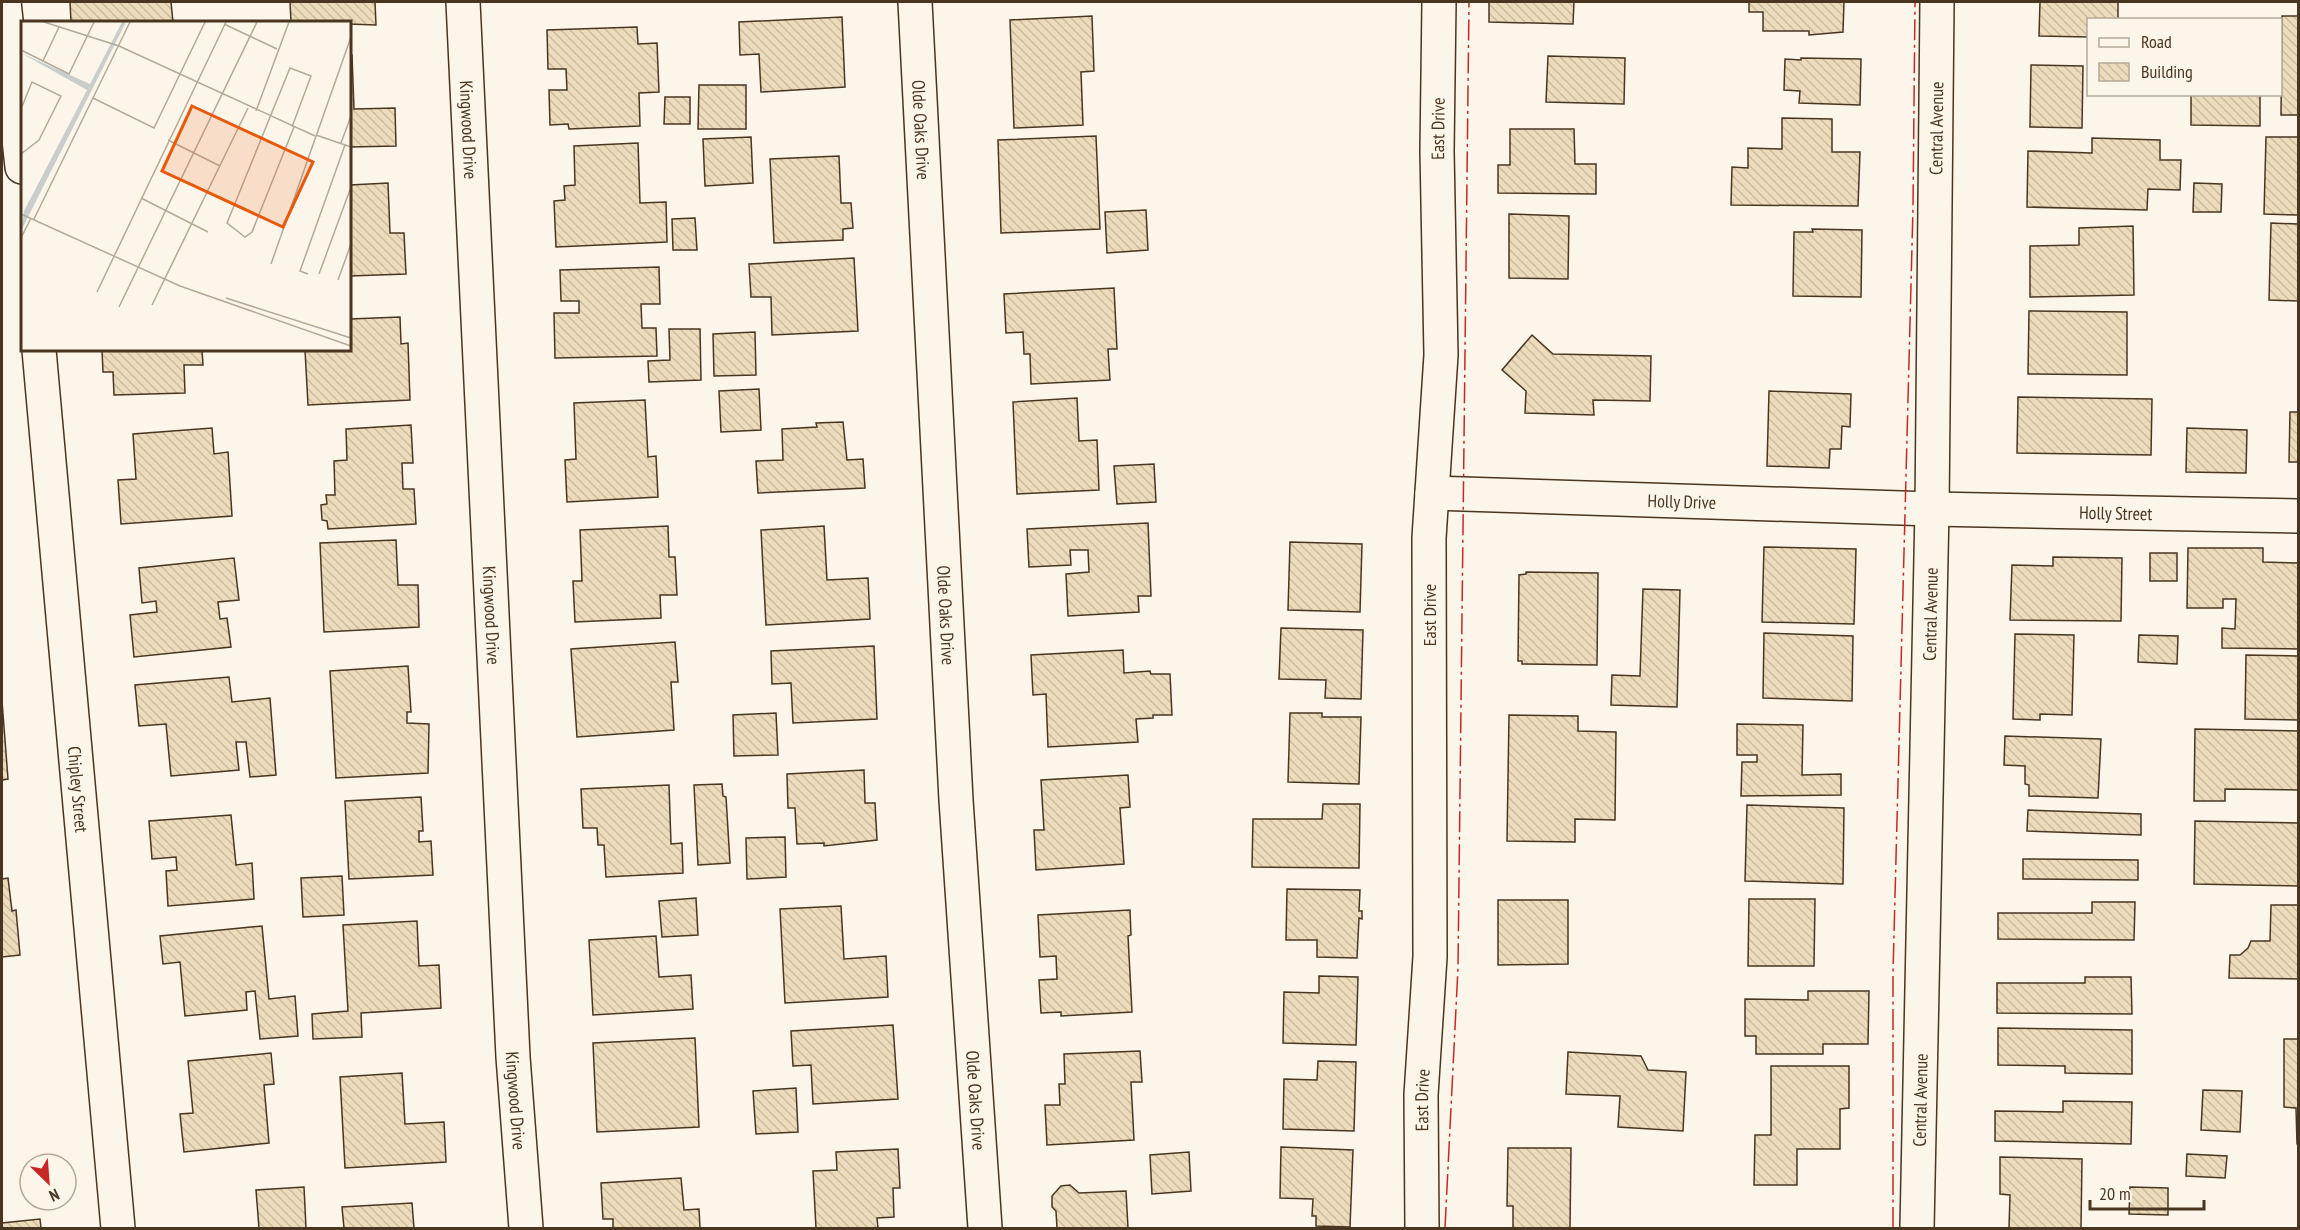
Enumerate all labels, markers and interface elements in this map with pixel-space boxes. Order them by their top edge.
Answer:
legend [2087,18,2282,96]
inset map [21,21,351,351]
text: Road [2141,30,2172,53]
text: Building [2141,60,2193,83]
street label: Olde Oaks Drive [908,79,936,180]
street label: Kingwood Drive [455,80,483,180]
street label: Central Avenue [1924,81,1948,175]
street label: East Drive [1425,97,1449,160]
street label: Holly Drive [1647,488,1717,514]
street label: Holly Street [2079,500,2153,525]
street label: Kingwood Drive [478,565,506,665]
street label: Olde Oaks Drive [932,565,961,666]
street label: Central Avenue [1917,567,1942,661]
street label: East Drive [1418,584,1441,646]
street label: Chipley Street [63,745,94,833]
street label: Olde Oaks Drive [961,1050,991,1151]
street label: Kingwood Drive [501,1051,532,1151]
street label: Central Avenue [1907,1053,1932,1147]
street label: East Drive [1409,1068,1434,1131]
north arrow [18,1152,78,1212]
scale bar [2090,1173,2204,1211]
text: 20 m [2099,1182,2131,1205]
text: N [46,1185,62,1206]

